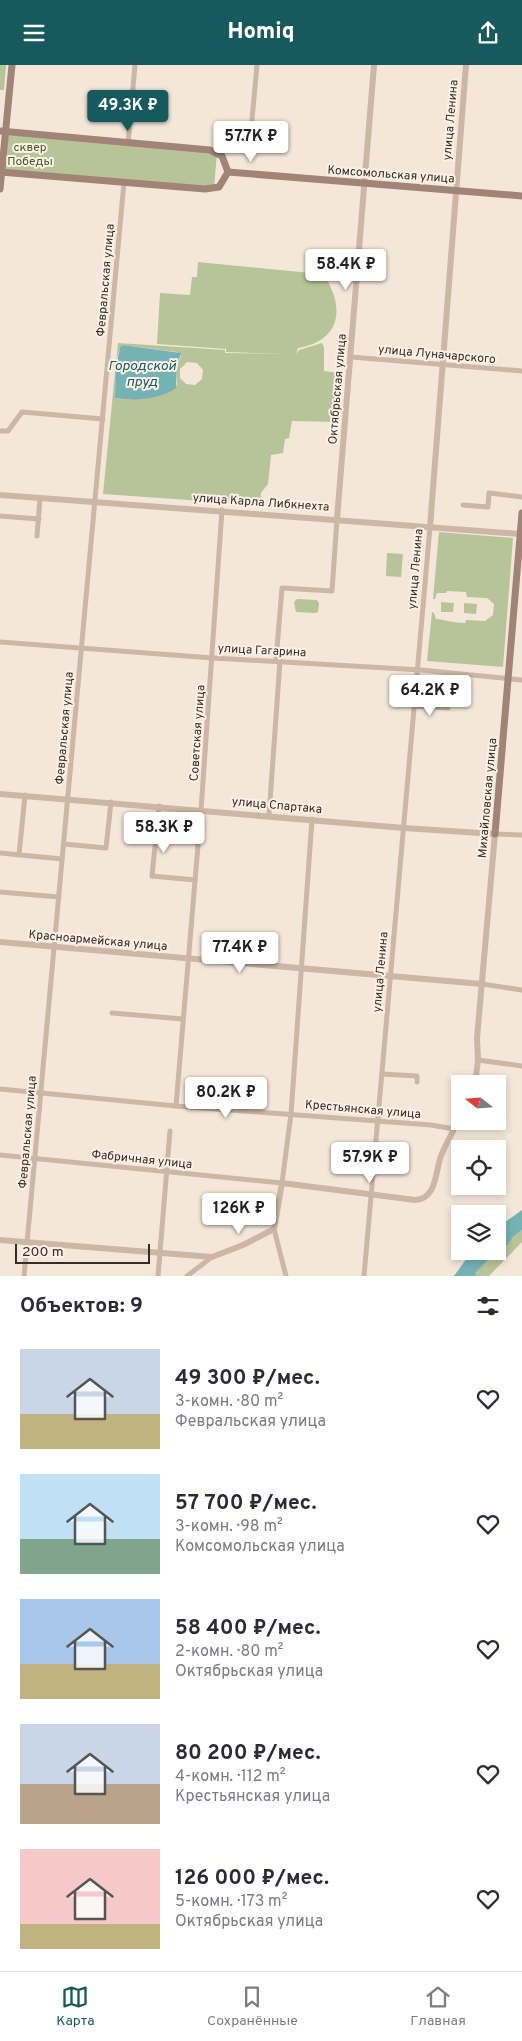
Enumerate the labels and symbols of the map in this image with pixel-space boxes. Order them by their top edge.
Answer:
street label: улица Ленина [439,79,462,161]
pin: 49.3K ₽ [82,89,174,132]
pin: 57.7K ₽ [205,121,297,163]
park label: сквер Победы [7,140,53,170]
street label: Комсомольская улица [327,163,455,187]
street label: Февральская улица [93,223,119,337]
pin: 58.4K ₽ [300,249,392,291]
street label: Октябрьская улица [325,333,351,445]
street label: улица Луначарского [377,342,497,368]
water label: Городской пруд [108,358,177,391]
street label: улица Карла Либкнехта [192,490,330,516]
street label: улица Ленина [404,528,427,610]
street label: улица Гагарина [217,641,307,661]
street label: Февральская улица [52,671,78,785]
pin: 64.2K ₽ [384,675,476,717]
street label: Советская улица [187,684,209,782]
street label: Михайловская улица [475,737,501,859]
street label: улица Спартака [231,794,323,818]
pin: 58.3K ₽ [118,811,210,854]
street label: Красноармейская улица [28,927,168,955]
pin: 77.4K ₽ [194,931,286,974]
street label: улица Ленина [369,931,392,1013]
street label: Февральская улица [15,1075,41,1189]
north arrow [451,1075,506,1130]
pin: 80.2K ₽ [180,1077,272,1119]
street label: Крестьянская улица [304,1097,422,1123]
pin: 57.9K ₽ [324,1141,416,1184]
street label: Фабричная улица [91,1147,193,1173]
pin: 126K ₽ [198,1193,280,1235]
scale bar [15,1241,150,1264]

